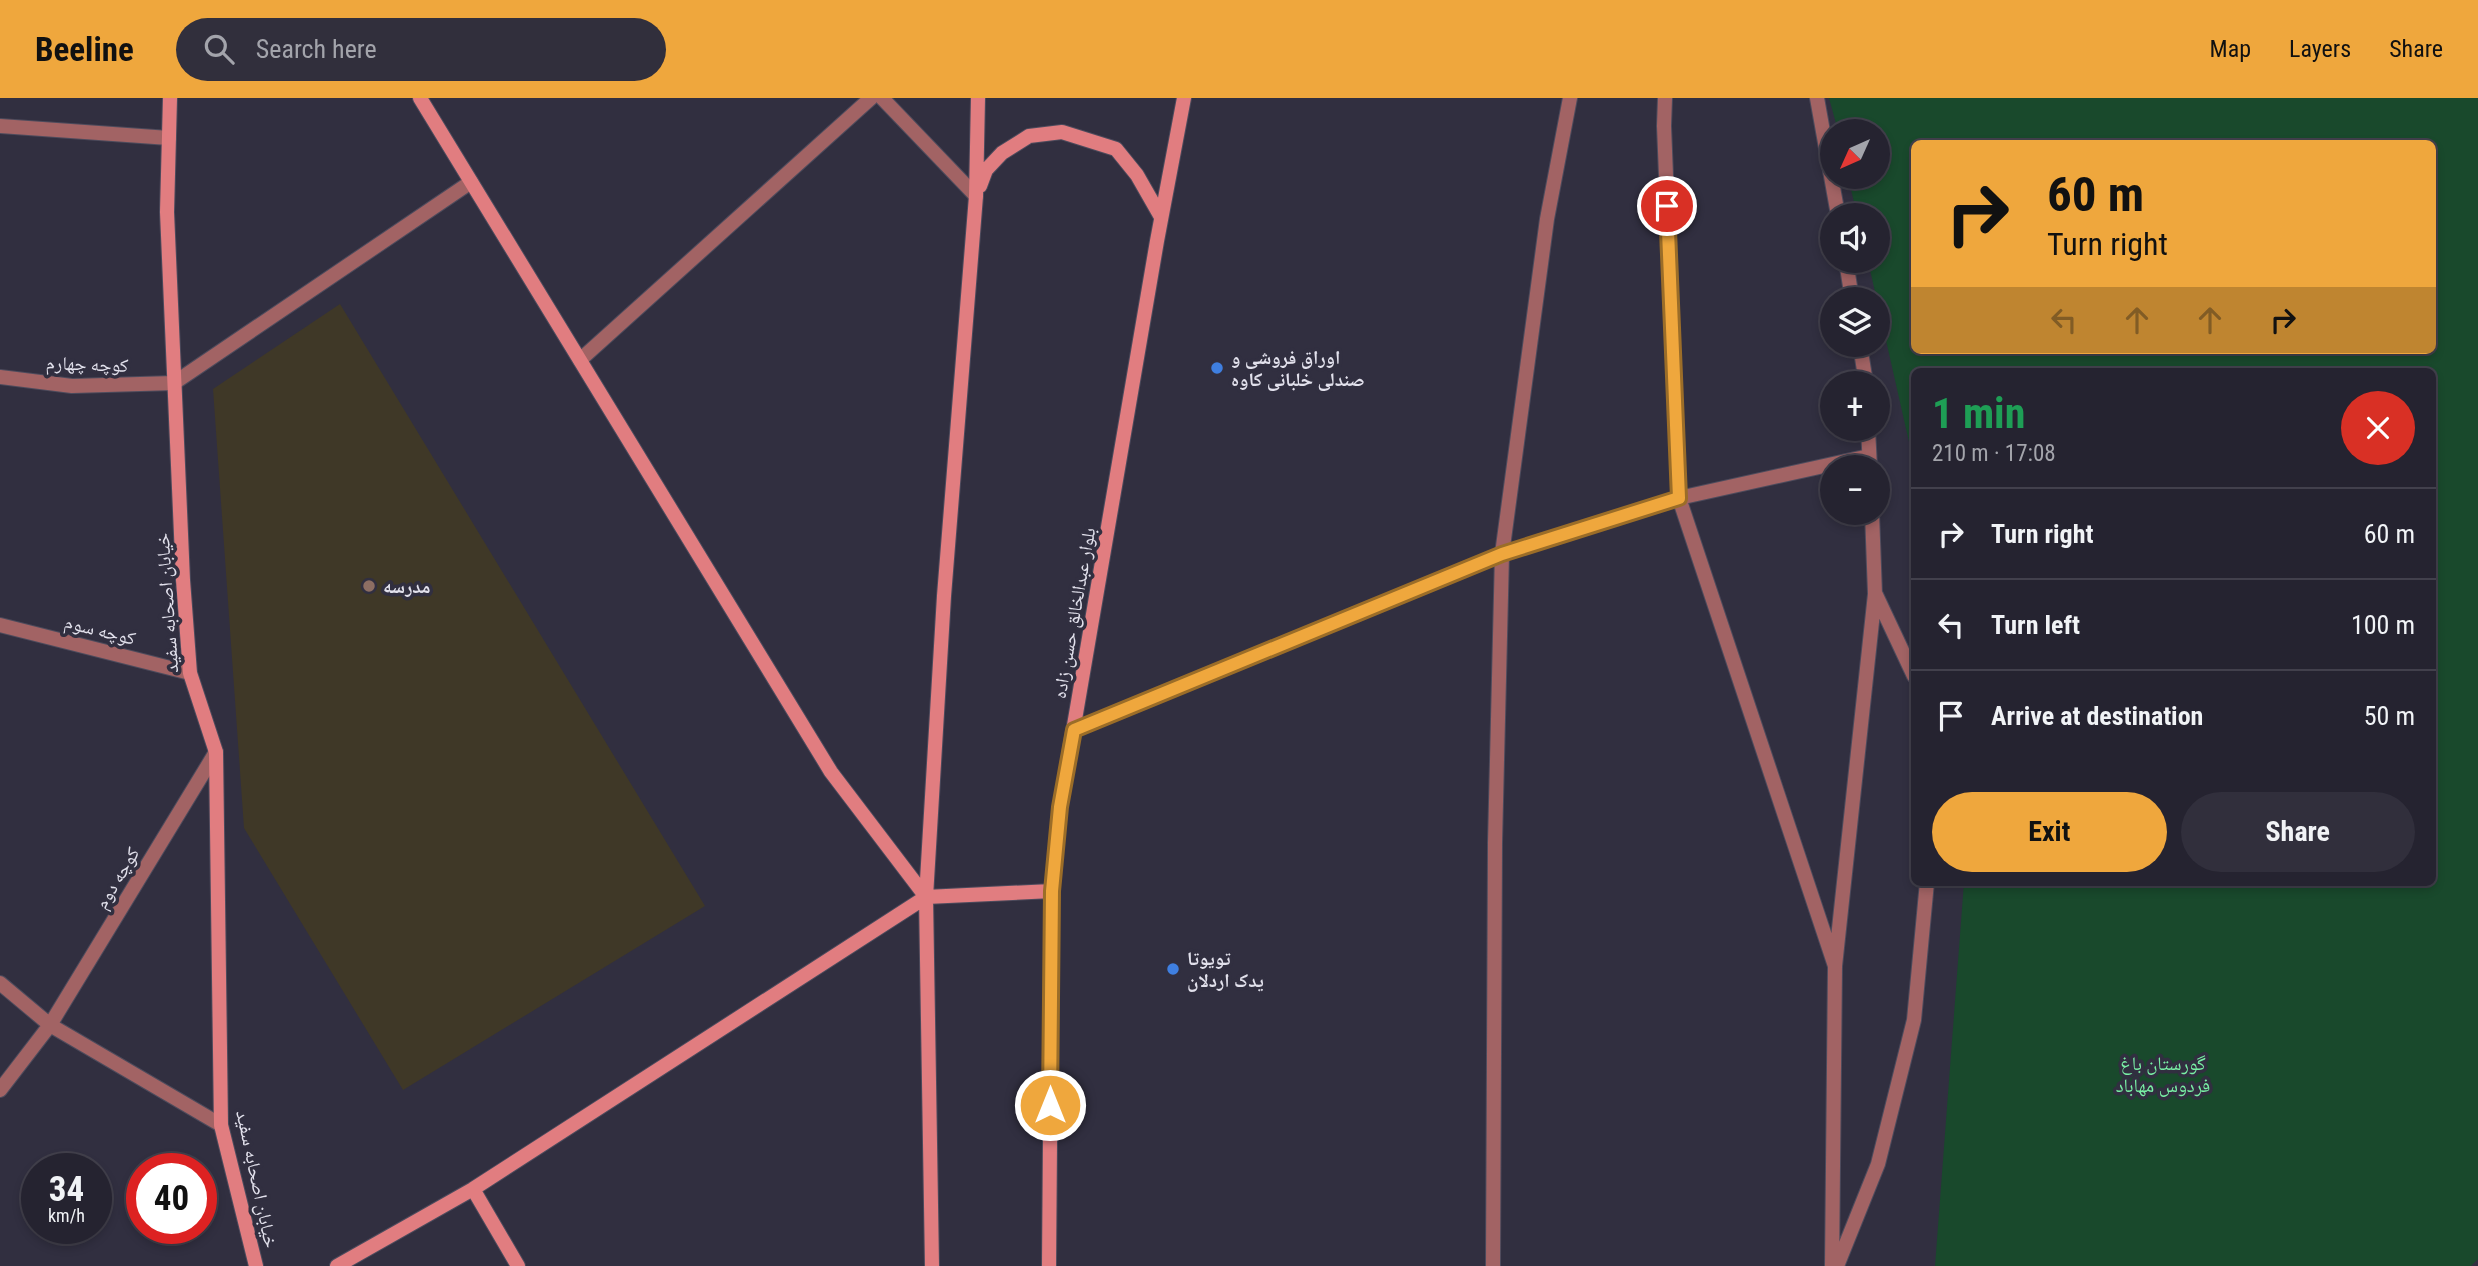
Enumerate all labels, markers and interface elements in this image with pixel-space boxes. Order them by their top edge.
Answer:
search box [176,18,666,81]
text: Beeline [35,30,134,69]
icon: search [200,30,238,68]
text: Search here [256,34,377,64]
text: Map [2210,35,2251,63]
text: Layers [2289,35,2351,63]
text: Share [2389,35,2443,63]
north arrow [1820,119,1890,189]
map controls [1820,119,1890,525]
text: 60 m [2047,166,2144,223]
icon: right [1932,168,2023,259]
pin [1637,176,1697,236]
icon: arrive [1648,187,1686,225]
button: sound [1820,203,1890,273]
text: Turn right [2047,225,2168,263]
button: layers [1820,287,1890,357]
icon: left [2045,301,2083,339]
icon: ahead [2118,301,2156,339]
icon: ahead [2191,301,2229,339]
icon: right [2264,301,2302,339]
place label: اوراق فروشی و صندلی خلبانی کاوه [1231,346,1365,391]
street label: کوچه چهارم [45,351,129,379]
marker: اوراق فروشی و صندلی خلبانی کاوه [1209,360,1225,376]
button: + [1820,371,1890,441]
text: 1 min [1932,389,2025,438]
button: close [2341,391,2415,465]
text: 210 m · 17:08 [1932,440,2056,467]
button: − [1820,455,1890,525]
icon: right [1932,515,1970,553]
text: Turn right [1991,519,2093,549]
text: 60 m [2364,519,2415,549]
street label: بلوار عبدالخالق حسن زاده [1048,526,1100,700]
street label: خیابان اصحابه سفید [151,532,183,674]
place label: مدرسه [383,575,431,598]
marker: مدرسه [361,578,377,594]
icon: left [1932,606,1970,644]
street label: کوچه سوم [62,610,138,652]
text: Turn left [1991,610,2080,640]
text: 100 m [2351,610,2415,640]
icon: arrive [1932,697,1970,735]
text: Arrive at destination [1991,701,2203,731]
text: 50 m [2364,701,2415,731]
button: Exit [1932,792,2167,872]
button: Share [2181,792,2415,872]
street label: کوچه دوم [90,843,146,914]
place label: تویوتا یدک اردلان [1187,947,1264,992]
marker: تویوتا یدک اردلان [1165,961,1181,977]
park label: گورستان باغ فردوس مهاباد [2116,1052,2210,1097]
position arrow [1013,1068,1087,1142]
street label: خیابان اصحابه سفید [231,1108,283,1250]
speed limit sign: 40 [126,1153,217,1244]
text: 34 [49,1169,84,1210]
text: km/h [48,1205,85,1226]

